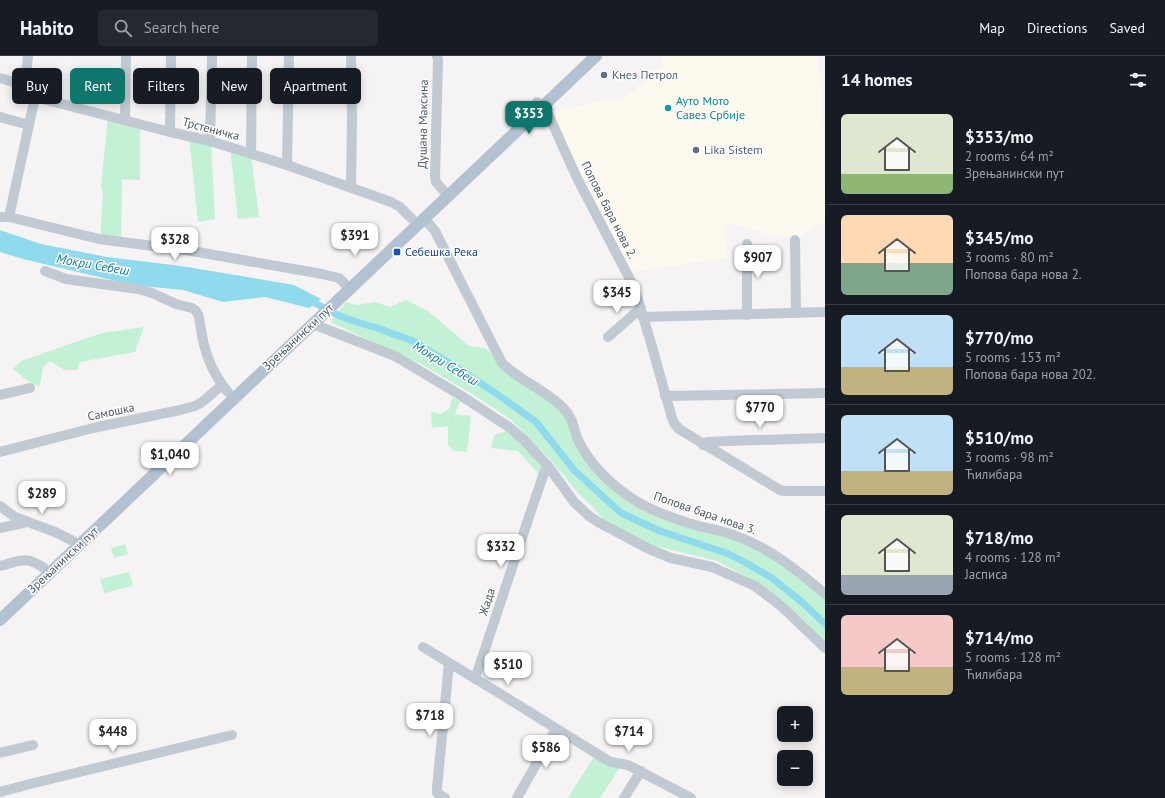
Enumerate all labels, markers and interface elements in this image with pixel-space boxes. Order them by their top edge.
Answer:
search box [98,10,378,46]
text: Habito [20,16,74,40]
icon: search [112,17,134,39]
text: Search here [144,18,219,37]
text: Map [979,19,1005,37]
text: Directions [1027,19,1087,37]
text: Saved [1109,19,1145,37]
place label: Кнез Петрол [612,67,678,82]
chip: Buy [12,68,62,104]
chip: Rent [70,68,125,104]
chip: Filters [133,68,199,104]
chip: New [207,68,262,104]
chip: Apartment [270,68,361,104]
text: 14 homes [841,69,912,91]
icon: filters [1127,69,1149,91]
marker: Кнез Петрол [599,70,609,80]
street label: Душана Максина [414,79,431,169]
place label: Ауто Мото Савез Србије [676,93,745,122]
pin: $353 [505,101,553,135]
marker: Ауто Мото Савез Србије [663,103,673,113]
text: $353 [514,105,544,122]
street label: Трстеничка [181,114,241,143]
text: $353/mo [965,126,1033,148]
icon: home [873,130,921,178]
place label: Lika Sistem [704,142,763,157]
marker: Lika Sistem [691,145,701,155]
text: 2 rooms · 64 m² [965,148,1054,165]
street label: Попова бара нова 2. [578,158,641,261]
text: Зрењанински пут [965,165,1064,182]
pin: $391 [331,223,379,257]
pin: $328 [151,227,199,261]
text: $391 [340,227,370,244]
text: $345/mo [965,227,1033,249]
text: $328 [160,231,190,248]
icon: home [873,231,921,279]
place label: Себешка Река [405,244,478,259]
pin: $907 [734,245,782,279]
marker: Себешка Река [392,247,402,257]
text: $907 [743,249,773,266]
text: 3 rooms · 80 m² [965,249,1054,266]
water label: Мокри Себеш [55,250,131,279]
text: Попова бара нова 2. [965,266,1082,283]
pin: $345 [593,280,641,314]
text: $345 [602,284,632,301]
street label: Зрењанински пут [259,300,336,373]
text: $770/mo [965,327,1033,349]
icon: home [873,331,921,379]
water label: Мокри Себеш [410,337,482,390]
text: 5 rooms · 153 m² [965,349,1061,366]
text: Попова бара нова 202. [965,366,1096,383]
pin: $770 [736,395,784,429]
street label: Самошка [86,399,136,424]
text: $770 [745,399,775,416]
text: $510/mo [965,427,1033,449]
icon: home [873,431,921,479]
pin: $1,040 [137,442,203,476]
text: $1,040 [150,446,190,463]
text: 3 rooms · 98 m² [965,449,1054,466]
text: Ћилибара [965,466,1022,483]
pin: $289 [18,481,66,515]
text: $289 [27,485,57,502]
street label: Попова бара нова 3. [652,488,758,537]
street label: Зрењанински пут [24,523,101,596]
text: $718/mo [965,527,1033,549]
icon: home [873,531,921,579]
pin: $332 [477,534,525,568]
text: $332 [486,538,516,555]
text: 4 rooms · 128 m² [965,549,1061,566]
text: Јасписа [965,566,1007,583]
street label: Жада [475,586,498,618]
text: $714/mo [965,627,1033,649]
icon: home [873,631,921,679]
text: 5 rooms · 128 m² [965,649,1061,666]
pin: $510 [484,652,532,686]
text: $510 [493,656,523,673]
text: Ћилибара [965,666,1022,683]
pin: $718 [406,703,454,737]
map controls [777,706,813,786]
button: + [777,706,813,742]
text: $718 [415,707,445,724]
pin: $448 [89,719,137,753]
pin: $714 [605,719,653,753]
text: $448 [98,723,128,740]
text: $714 [614,723,644,740]
pin: $586 [522,735,570,769]
text: $586 [531,739,561,756]
button: − [777,750,813,786]

